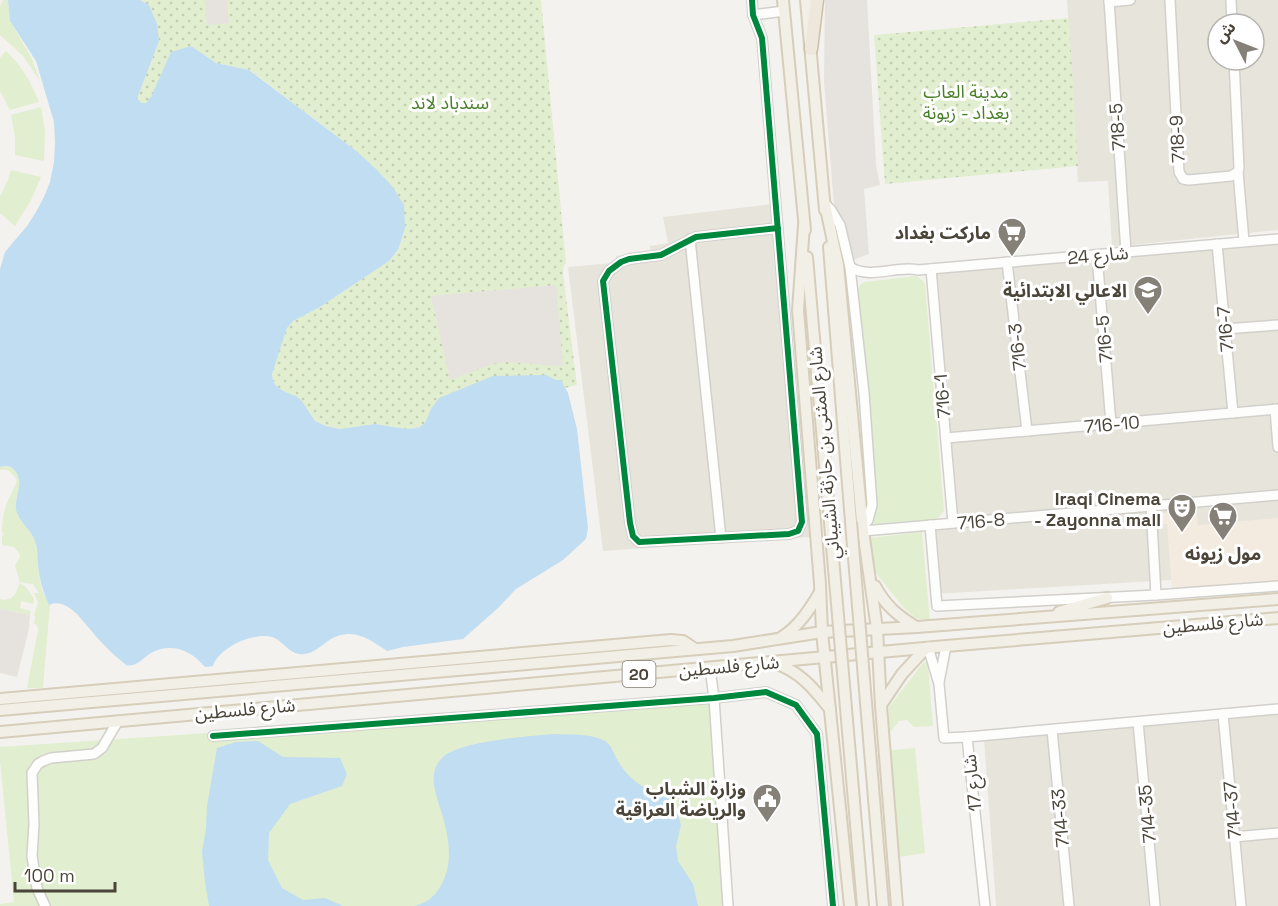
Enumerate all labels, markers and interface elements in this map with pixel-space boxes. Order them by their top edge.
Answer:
north arrow [1206,12,1266,72]
text: ش [1210,17,1240,47]
park label: مدينة العاب بغداد - زيونة [923,80,1009,124]
park label: سندباد لاند [411,91,489,114]
street label: 718-5 [1104,102,1130,152]
street label: 718-9 [1164,114,1190,164]
supermarket icon: ماركت بغداد [996,216,1028,258]
place label: ماركت بغداد [895,221,991,244]
street label: شارع 24 [1066,241,1130,272]
school or university icon: الاعالي الابتدائية [1132,274,1164,316]
place label: الاعالي الابتدائية [1003,279,1127,305]
street label: 716-7 [1212,305,1238,353]
street label: 716-5 [1090,314,1118,364]
street label: 716-3 [1003,322,1031,372]
street label: شارع المثنى بن حارثة الشيباني [803,345,848,560]
street label: 716-1 [929,373,955,419]
street label: 716-10 [1083,410,1141,438]
place label: Iraqi Cinema - Zayonna mall [1034,487,1162,531]
theatre icon: Iraqi Cinema - Zayonna mall [1166,492,1198,534]
supermarket icon: مول زيونه [1207,500,1239,542]
street label: 716-8 [956,507,1006,535]
place label: مول زيونه [1185,542,1261,565]
street label: شارع فلسطين [1162,607,1265,642]
street label: شارع فلسطين [678,650,781,685]
road number: 20 [622,661,656,687]
street label: شارع فلسطين [194,693,297,728]
street label: شارع 17 [958,753,989,813]
place label: وزارة الشباب والرياضة العراقية [616,777,746,821]
street label: 714-37 [1218,780,1246,840]
public building icon: وزارة الشباب والرياضة العراقية [751,782,783,824]
street label: 714-35 [1133,784,1161,844]
street label: 714-33 [1046,788,1074,848]
scale bar [15,855,116,893]
text: 100 m [24,864,75,887]

